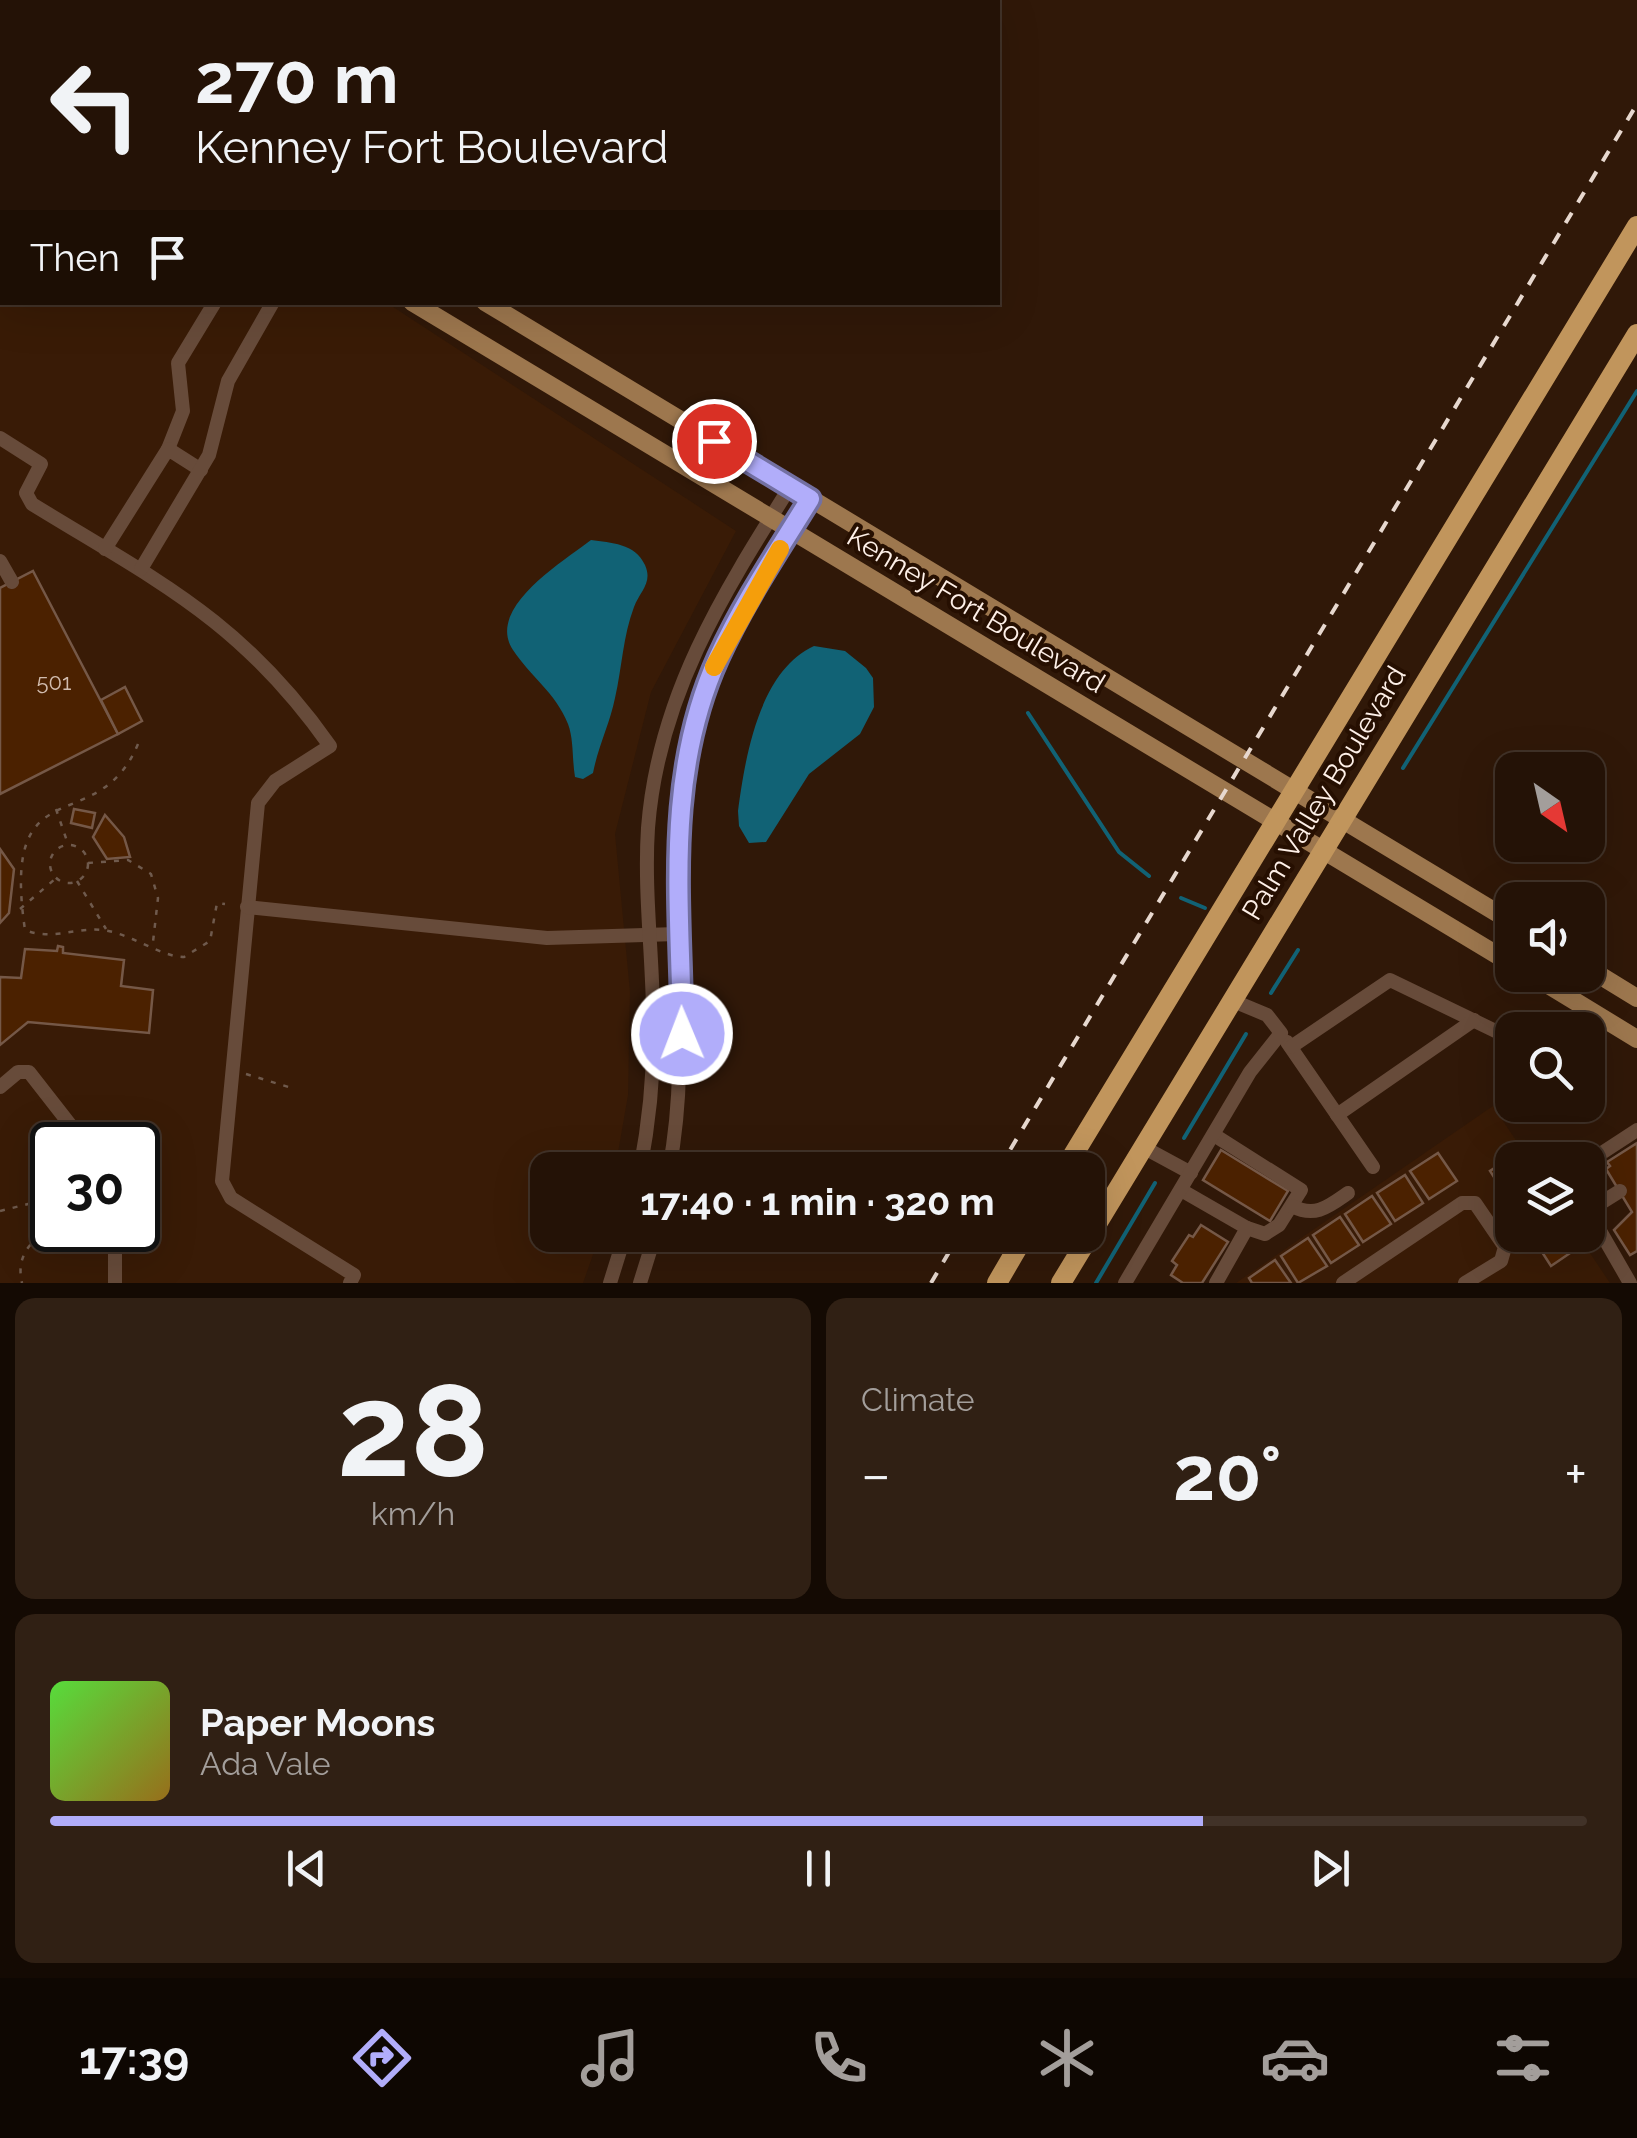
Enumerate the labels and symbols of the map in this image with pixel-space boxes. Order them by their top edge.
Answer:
pin [672,399,757,484]
street label: Kenney Fort Boulevard [841,520,1111,700]
street label: Palm Valley Boulevard [1235,660,1413,926]
house number: 501 [37,669,71,695]
north arrow [1495,752,1605,862]
position arrow [630,982,734,1086]
speed limit sign: 30 [30,1122,160,1252]

